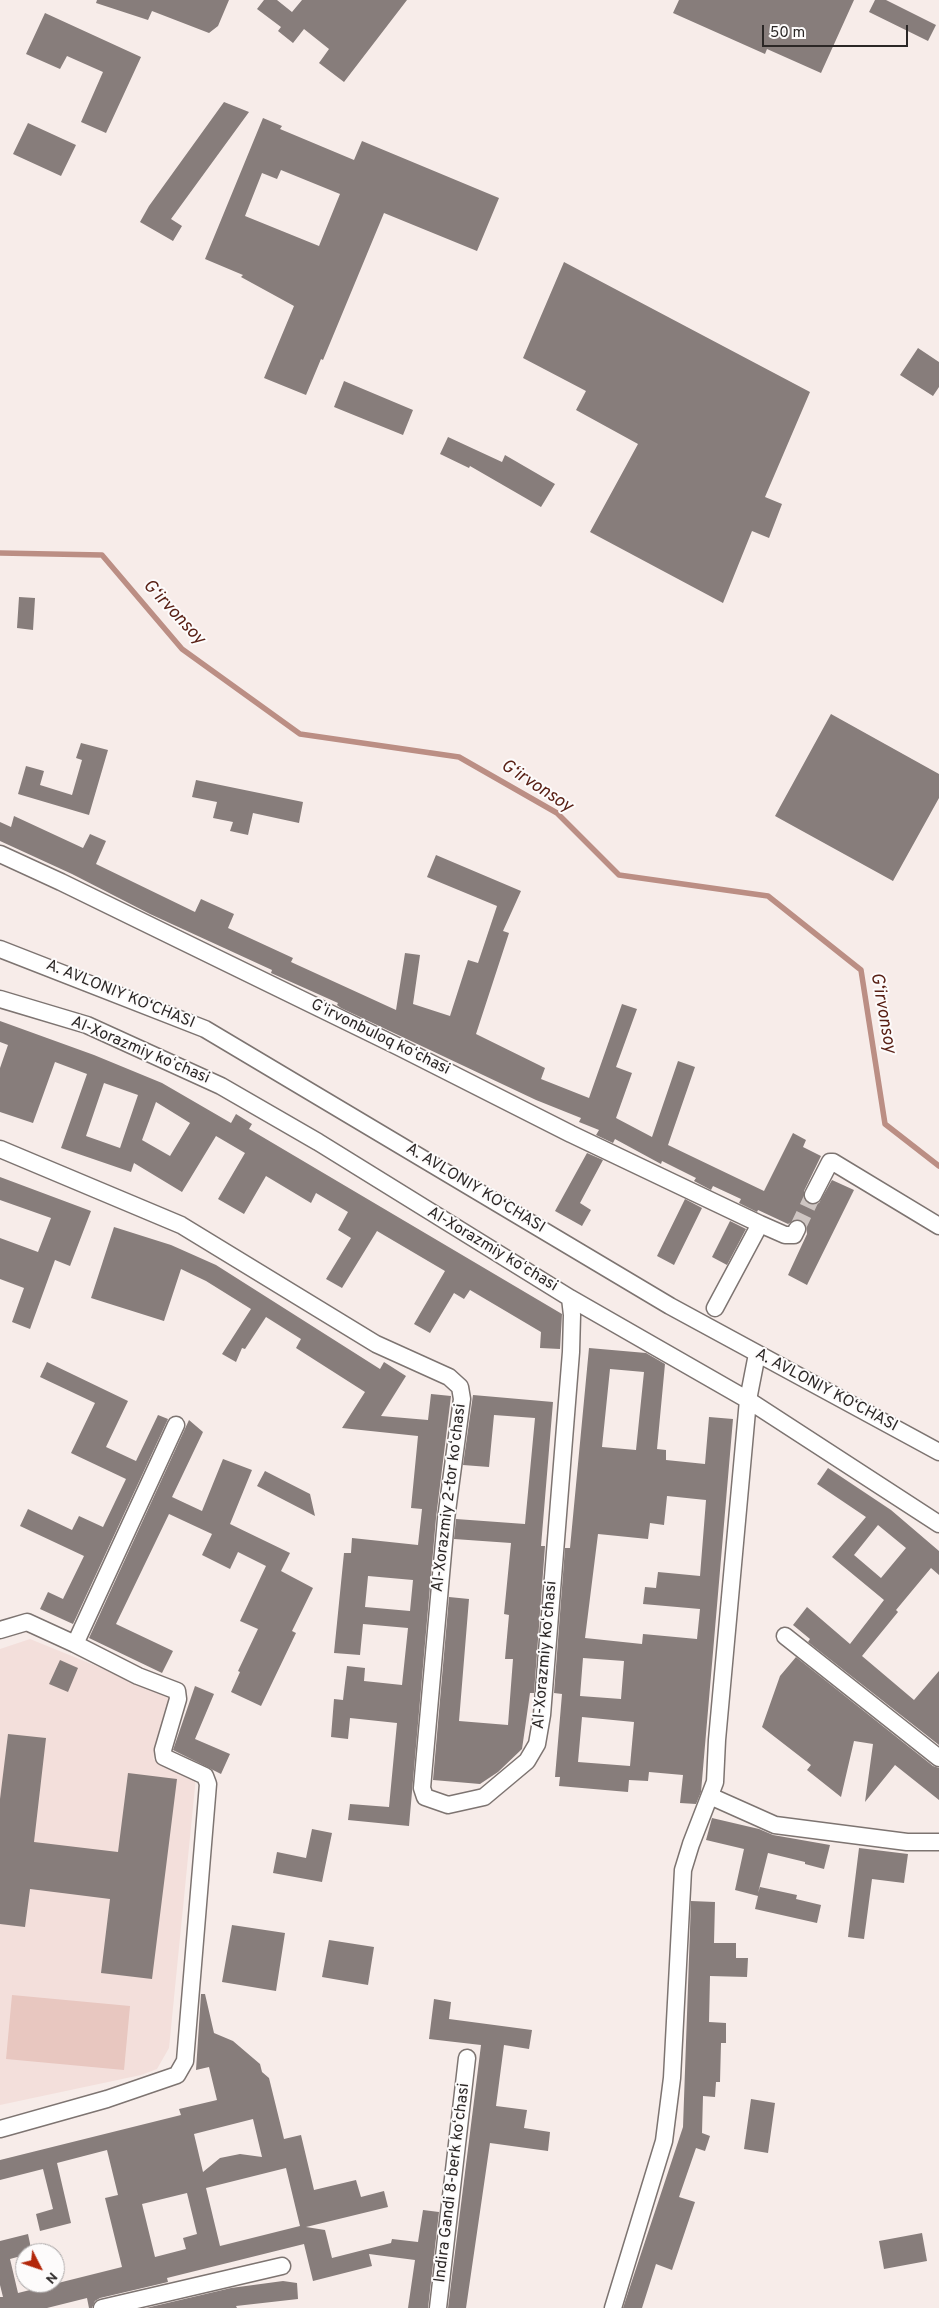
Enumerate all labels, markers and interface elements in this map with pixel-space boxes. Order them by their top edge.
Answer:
scale bar [764,15,910,47]
text: 50 m [770,24,805,43]
water label: G‘irvonsoy [137,576,209,650]
water label: G‘irvonsoy [496,756,576,818]
street label: A. AVLONIY KO‘CHASI [43,956,197,1034]
water label: G‘irvonsoy [864,971,900,1055]
street label: Gʻirvonbuloq koʻchasi [307,996,453,1080]
street label: Al-Xorazmiy koʻchasi [68,1013,212,1089]
street label: A. AVLONIY KO‘CHASI [402,1140,548,1238]
street label: Al-Xorazmiy koʻchasi [423,1203,561,1297]
street label: A. AVLONIY KO‘CHASI [751,1345,901,1437]
street label: Al-Xorazmiy 2-tor koʻchasi [429,1403,471,1593]
street label: Al-Xorazmiy koʻchasi [530,1580,562,1730]
street label: Indira Gandi 8-berk koʻchasi [431,2082,475,2284]
north arrow [15,2243,65,2293]
text: N [41,2268,61,2287]

